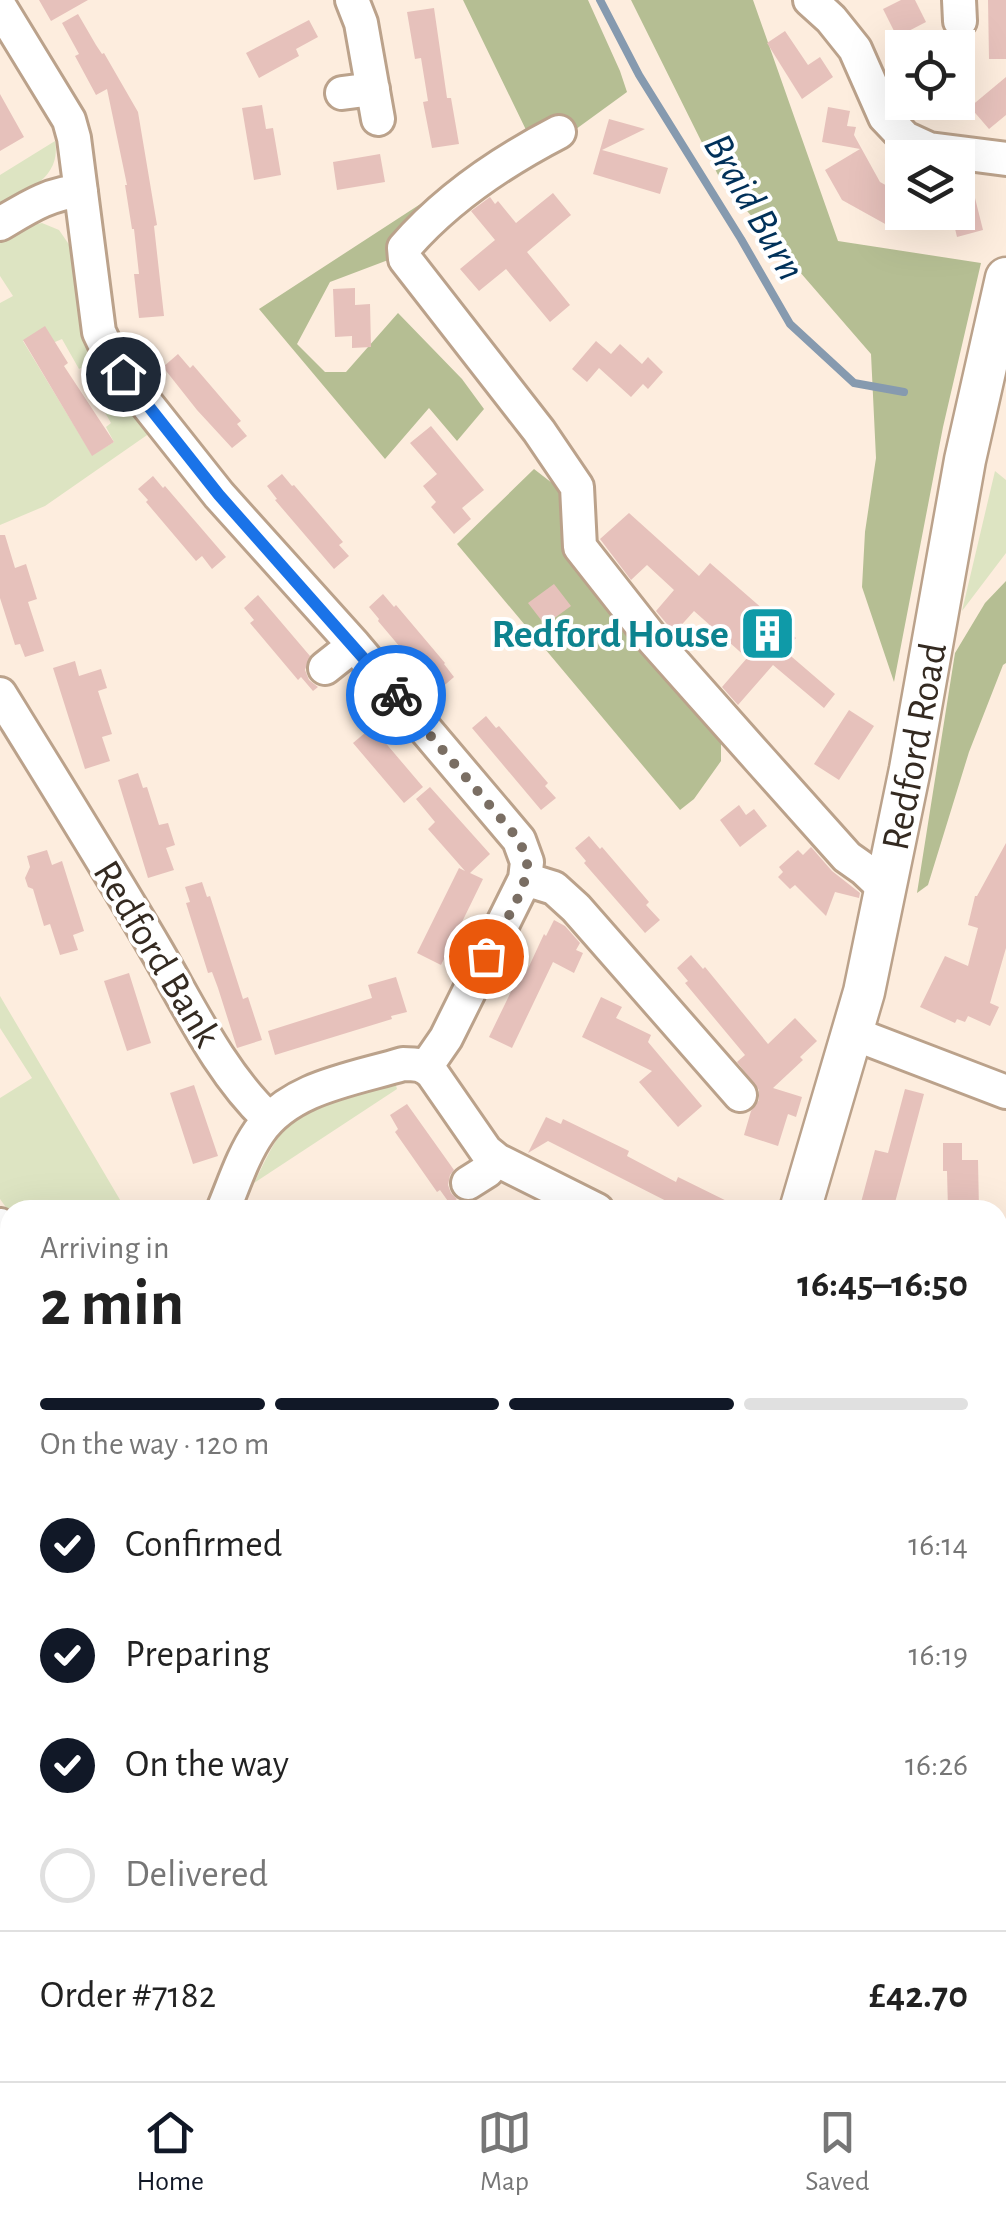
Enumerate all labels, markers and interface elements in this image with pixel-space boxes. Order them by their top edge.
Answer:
map controls [885,30,975,230]
button: locate [885,30,975,120]
water label: Braid Burn [696,127,813,287]
button: layers [885,140,975,230]
pin [81,332,166,417]
icon: home [96,347,151,402]
building icon: Redford House [738,603,798,663]
place label: Redford House [492,615,729,655]
street label: Redford Road [876,640,954,854]
courier [346,645,446,745]
icon: bike [369,668,424,723]
street label: Redford Bank [85,854,227,1054]
pin [444,914,529,999]
icon: bag [459,929,514,984]
text: Arriving in [40,1232,169,1264]
text: 16:45–16:50 [797,1266,968,1304]
text: 2 min [40,1272,184,1337]
text: On the way · 120 m [40,1428,269,1460]
icon: check [40,1518,95,1573]
text: Confirmed [125,1526,282,1564]
text: 16:14 [908,1529,968,1561]
icon: check [40,1628,95,1683]
text: Preparing [125,1636,270,1674]
text: 16:19 [909,1639,968,1671]
icon: check [40,1738,95,1793]
text: On the way [125,1746,289,1784]
text: 16:26 [905,1749,968,1781]
text: Delivered [125,1856,268,1894]
text: Order #7182 [40,1977,216,2015]
text: £42.70 [869,1977,968,2015]
tab: Home [137,2105,204,2199]
tab: Map [477,2105,532,2199]
tab: Saved [805,2105,869,2199]

